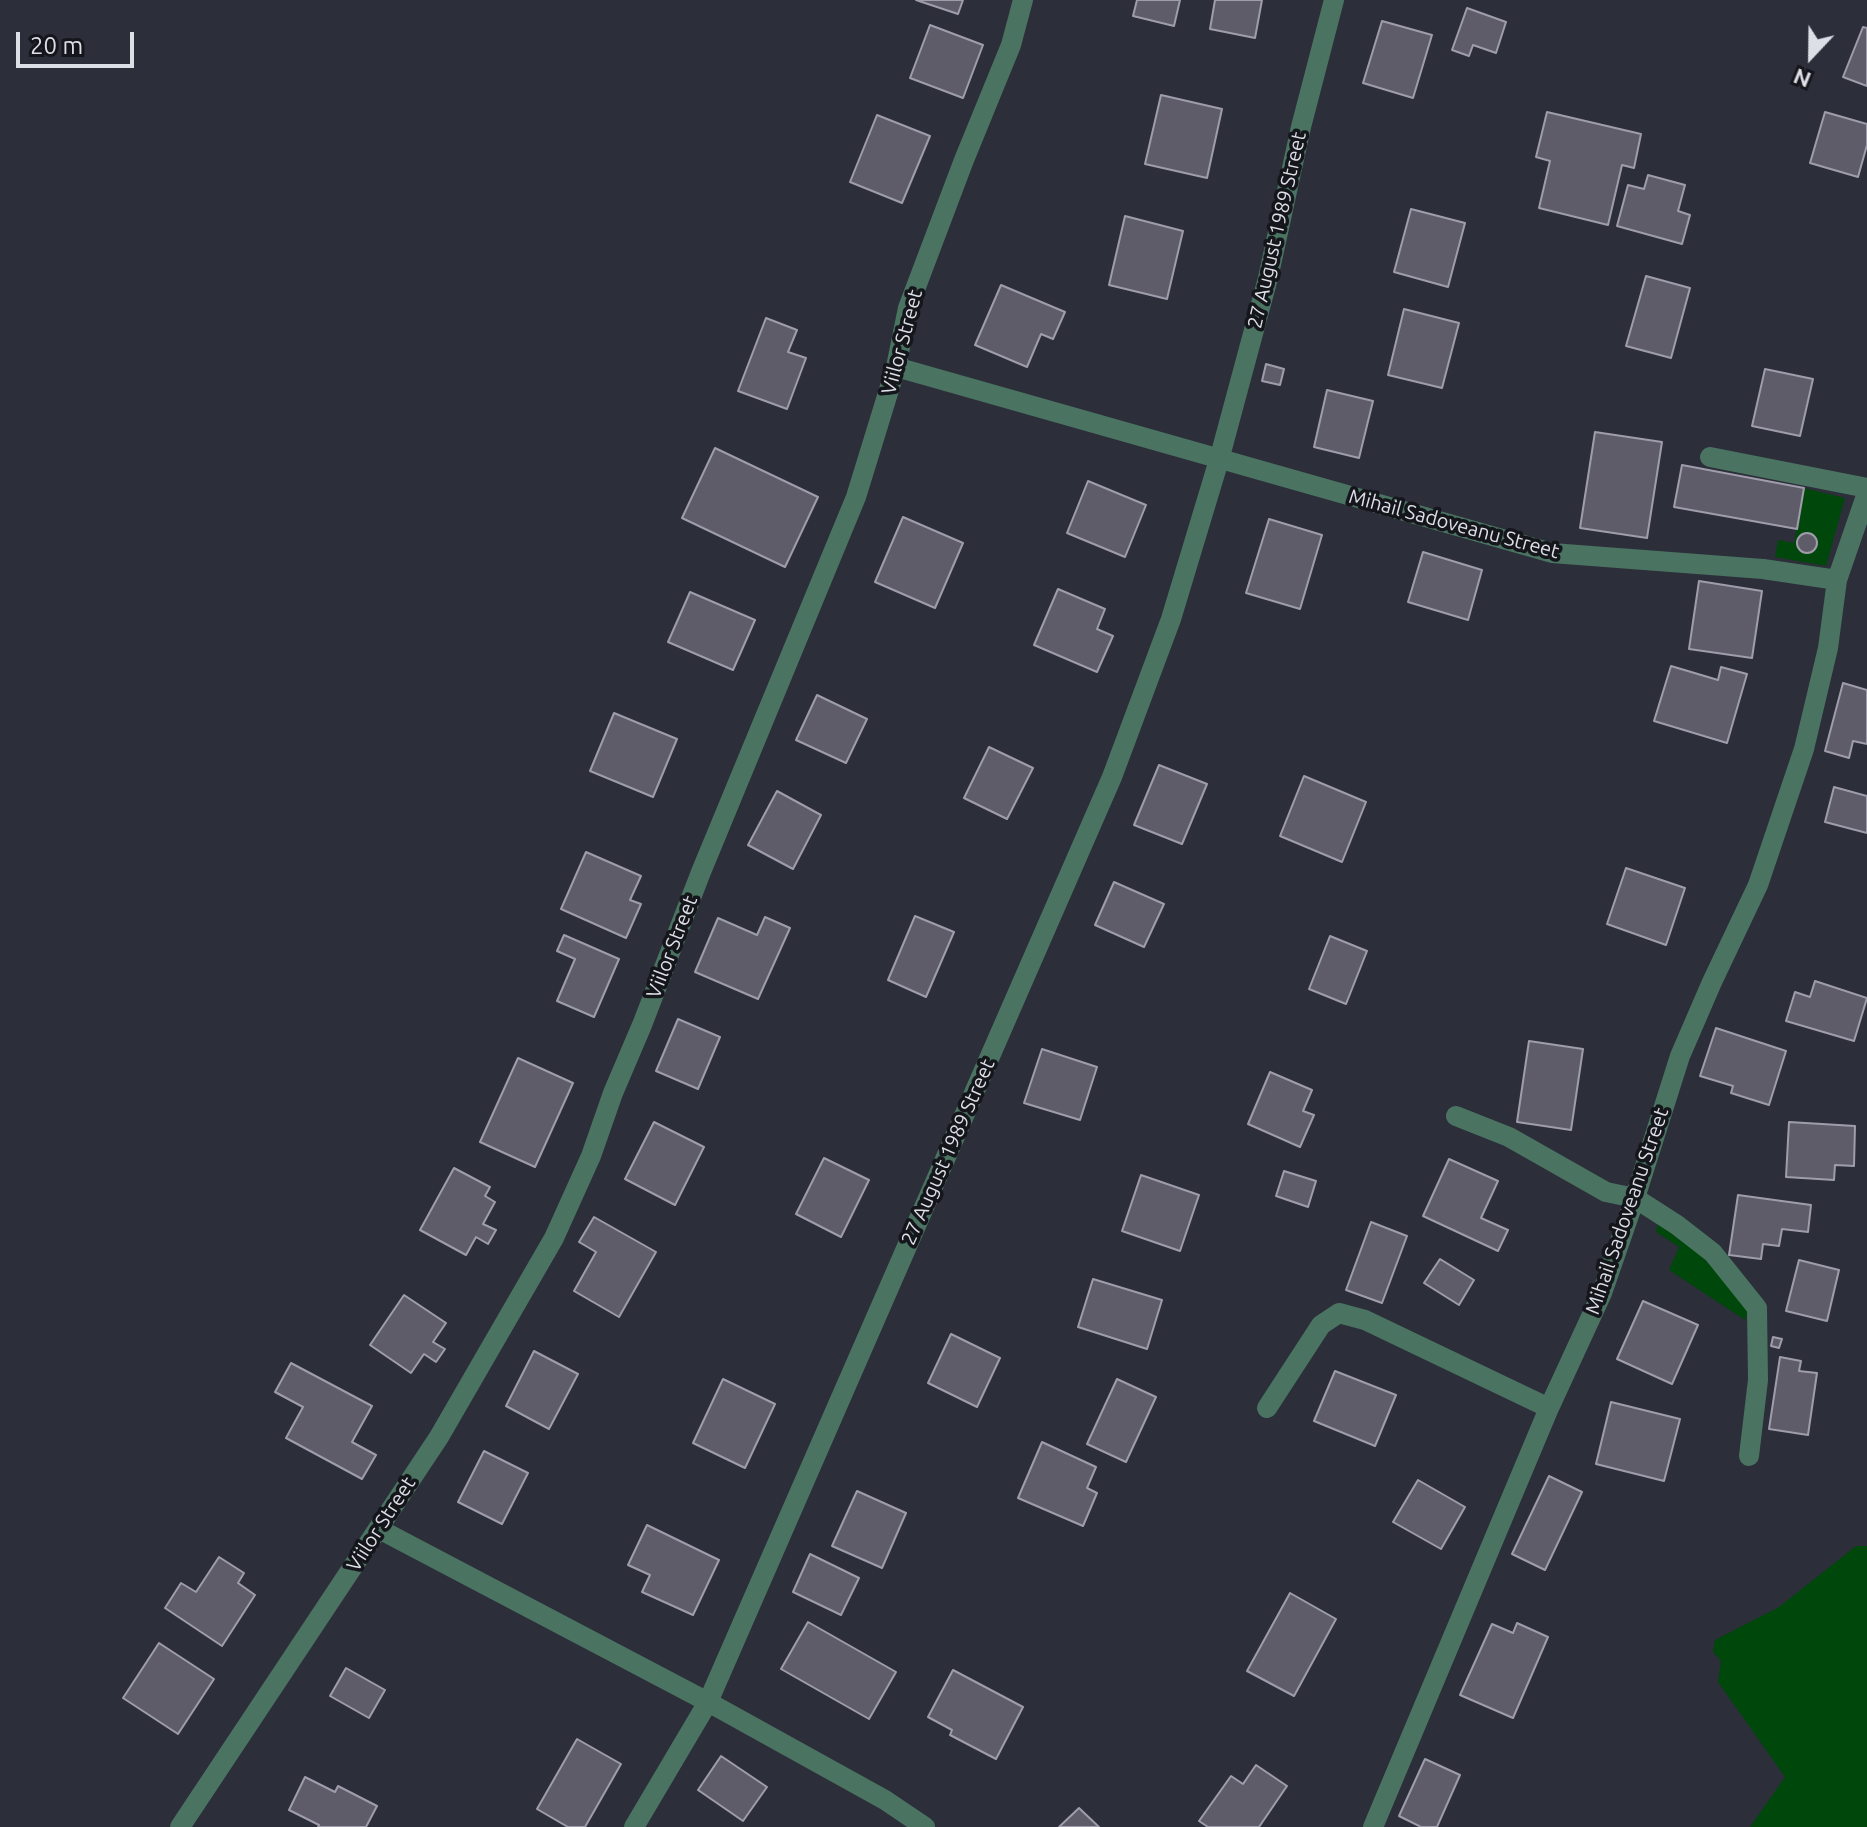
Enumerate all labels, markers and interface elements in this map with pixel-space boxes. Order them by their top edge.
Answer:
scale bar [20,16,138,66]
north arrow [1771,16,1851,96]
text: 20 m [30,32,83,59]
text: N [1790,64,1814,93]
street label: 27 August 1989 Street [1243,129,1311,331]
street label: Viilor Street [876,287,928,397]
street label: Mihail Sadoveanu Street [1346,484,1562,564]
street label: Viilor Street [641,892,703,1002]
street label: 27 August 1989 Street [896,1055,1000,1249]
street label: Mihail Sadoveanu Street [1580,1104,1674,1318]
street label: Viilor Street [342,1472,420,1576]

